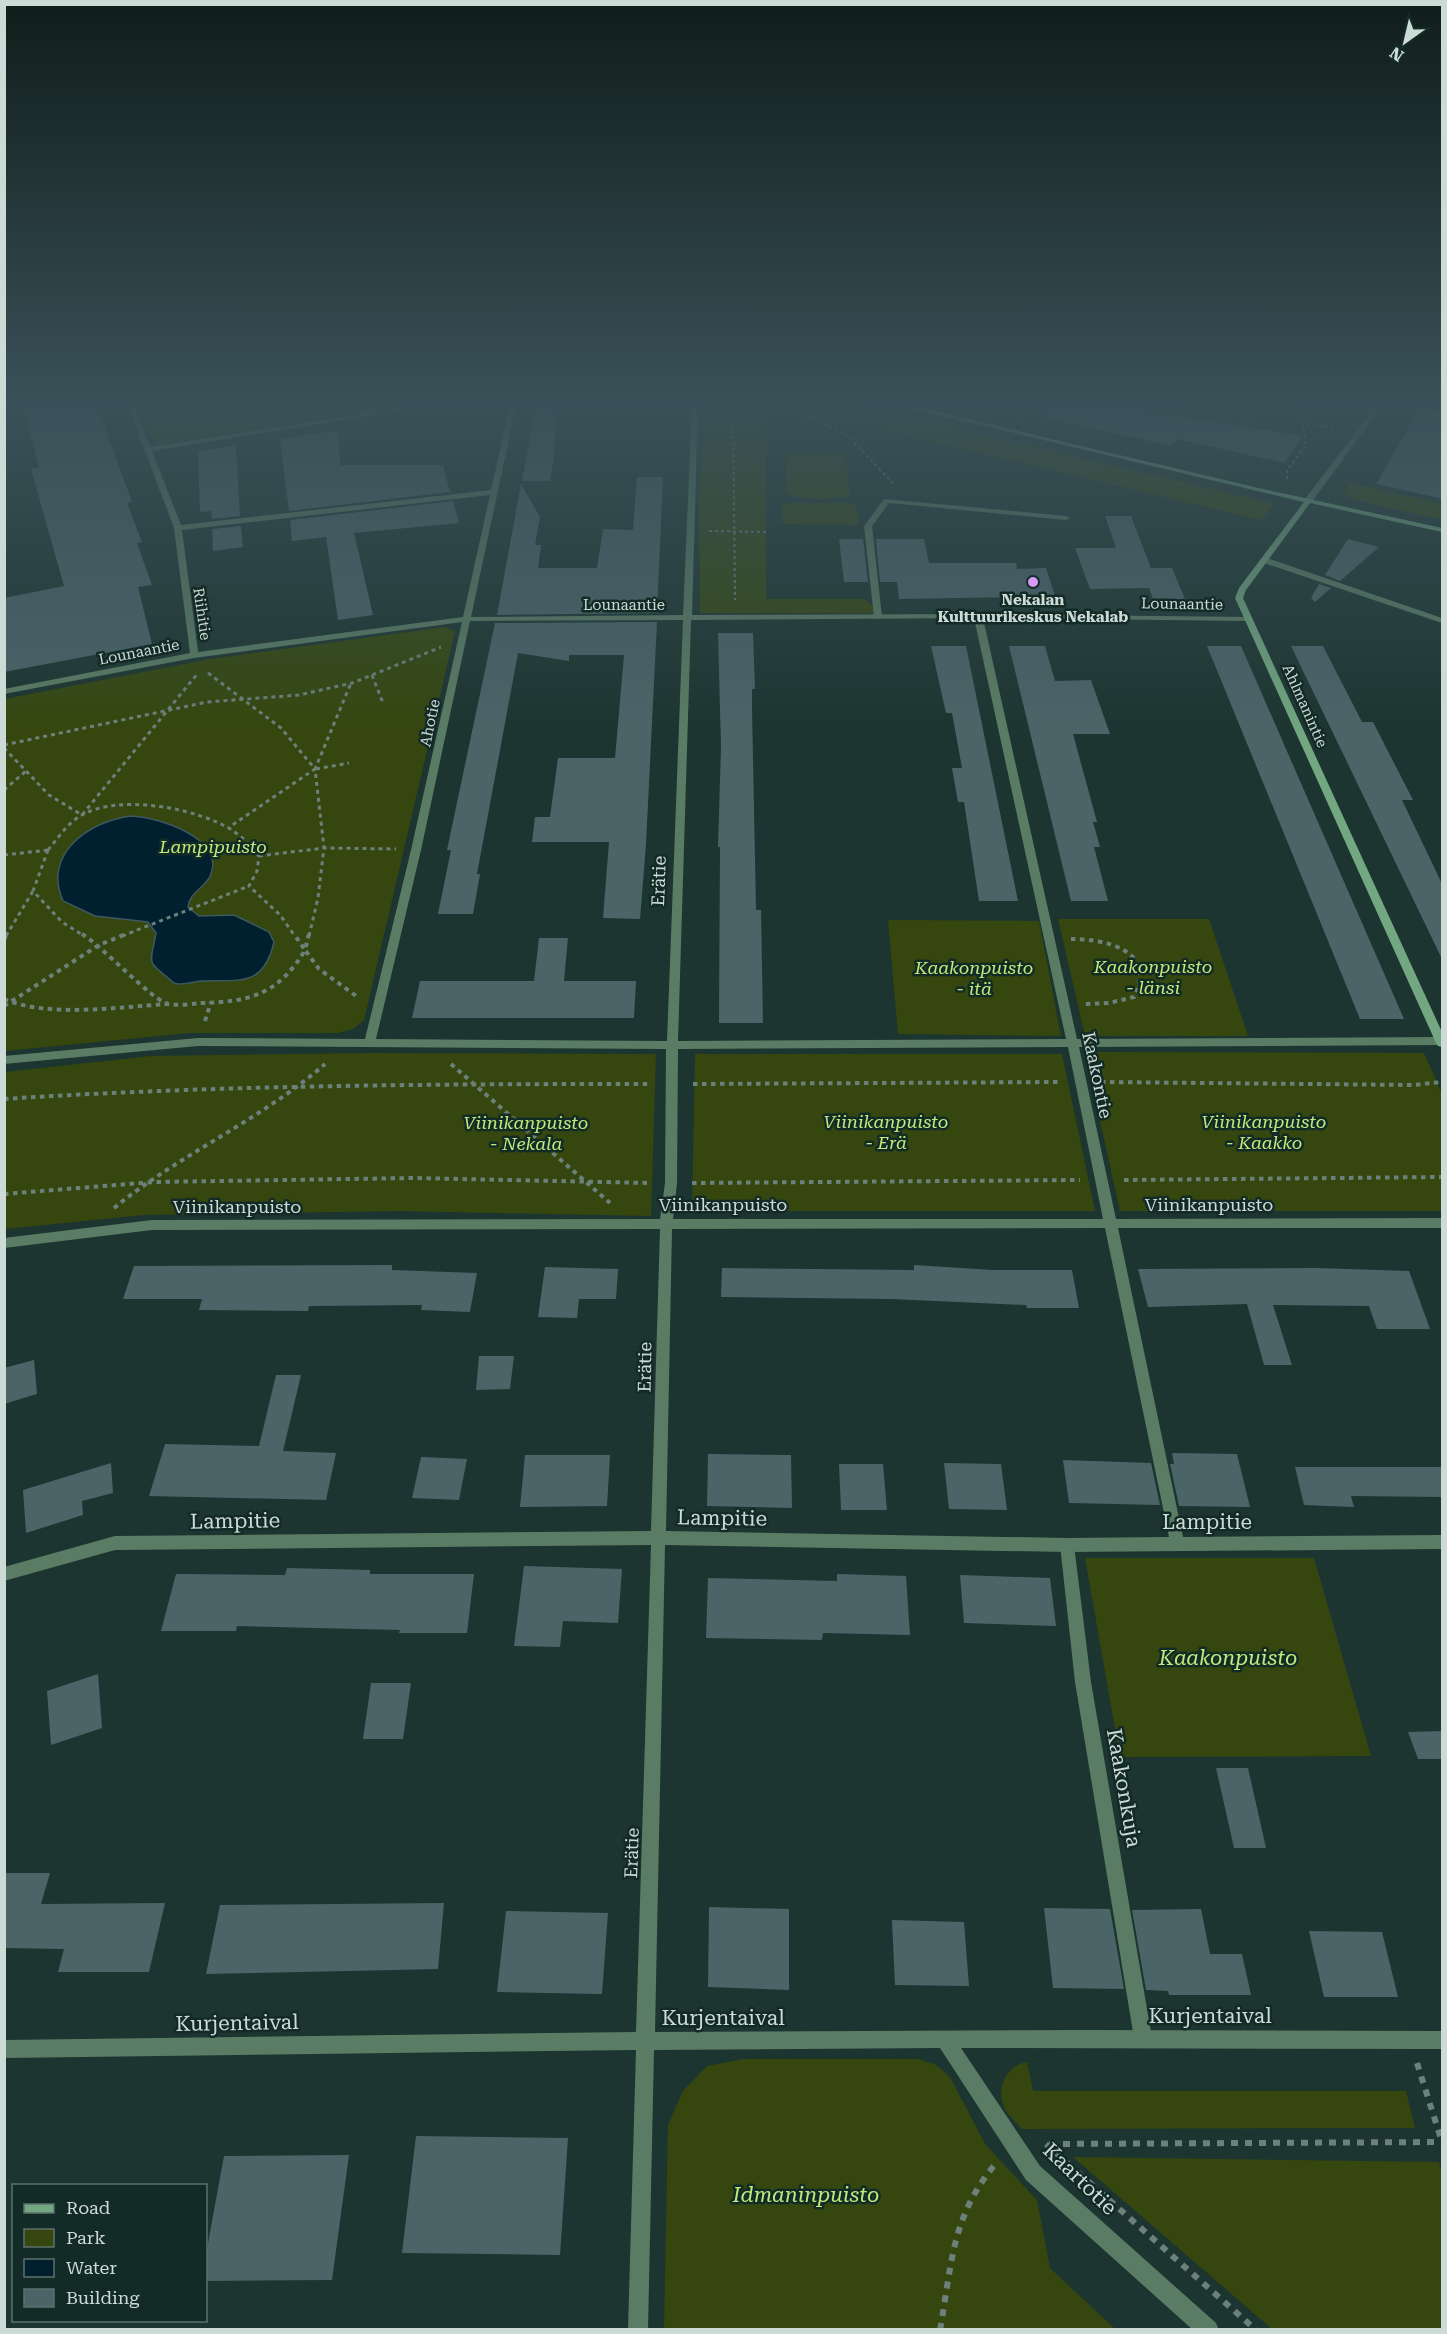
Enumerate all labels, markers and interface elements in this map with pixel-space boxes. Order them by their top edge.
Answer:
north arrow [1375,12,1435,72]
text: N [1386,43,1407,65]
marker: Nekalan Kulttuurikeskus Nekalab [1026,575,1040,589]
street label: Riihitie [189,586,215,642]
place label: Nekalan Kulttuurikeskus Nekalab [938,591,1128,626]
street label: Lounaantie [1141,594,1223,614]
street label: Lounaantie [583,596,665,614]
street label: Lounaantie [97,635,181,669]
street label: Ahlmanintie [1279,662,1331,750]
street label: Ahotie [416,698,444,748]
park label: Lampipuisto [158,836,267,857]
street label: Erätie [647,855,670,907]
park label: Kaakonpuisto - länsi [1093,956,1212,998]
park label: Kaakonpuisto - itä [914,957,1033,999]
street label: Kaakontie [1078,1030,1117,1120]
park label: Viinikanpuisto - Erä [824,1111,948,1153]
park label: Viinikanpuisto - Kaakko [1202,1111,1326,1153]
park label: Viinikanpuisto - Nekala [464,1112,588,1154]
street label: Viinikanpuisto [659,1194,787,1215]
street label: Viinikanpuisto [1145,1194,1273,1215]
street label: Viinikanpuisto [173,1196,301,1217]
street label: Erätie [634,1341,655,1393]
street label: Lampitie [677,1505,767,1531]
street label: Lampitie [190,1508,280,1534]
street label: Lampitie [1162,1510,1252,1534]
park label: Kaakonpuisto [1158,1646,1297,1670]
street label: Kaakonkuja [1102,1727,1146,1850]
street label: Erätie [620,1827,643,1879]
street label: Kurjentaival [1148,2004,1272,2028]
street label: Kurjentaival [661,2006,785,2030]
street label: Kurjentaival [175,2010,299,2036]
street label: Kaartotie [1038,2138,1122,2220]
park label: Idmaninpuisto [732,2183,879,2207]
legend [12,2184,207,2322]
text: Road [66,2197,111,2218]
text: Park [66,2227,106,2248]
text: Water [66,2257,117,2278]
text: Building [66,2287,140,2308]

